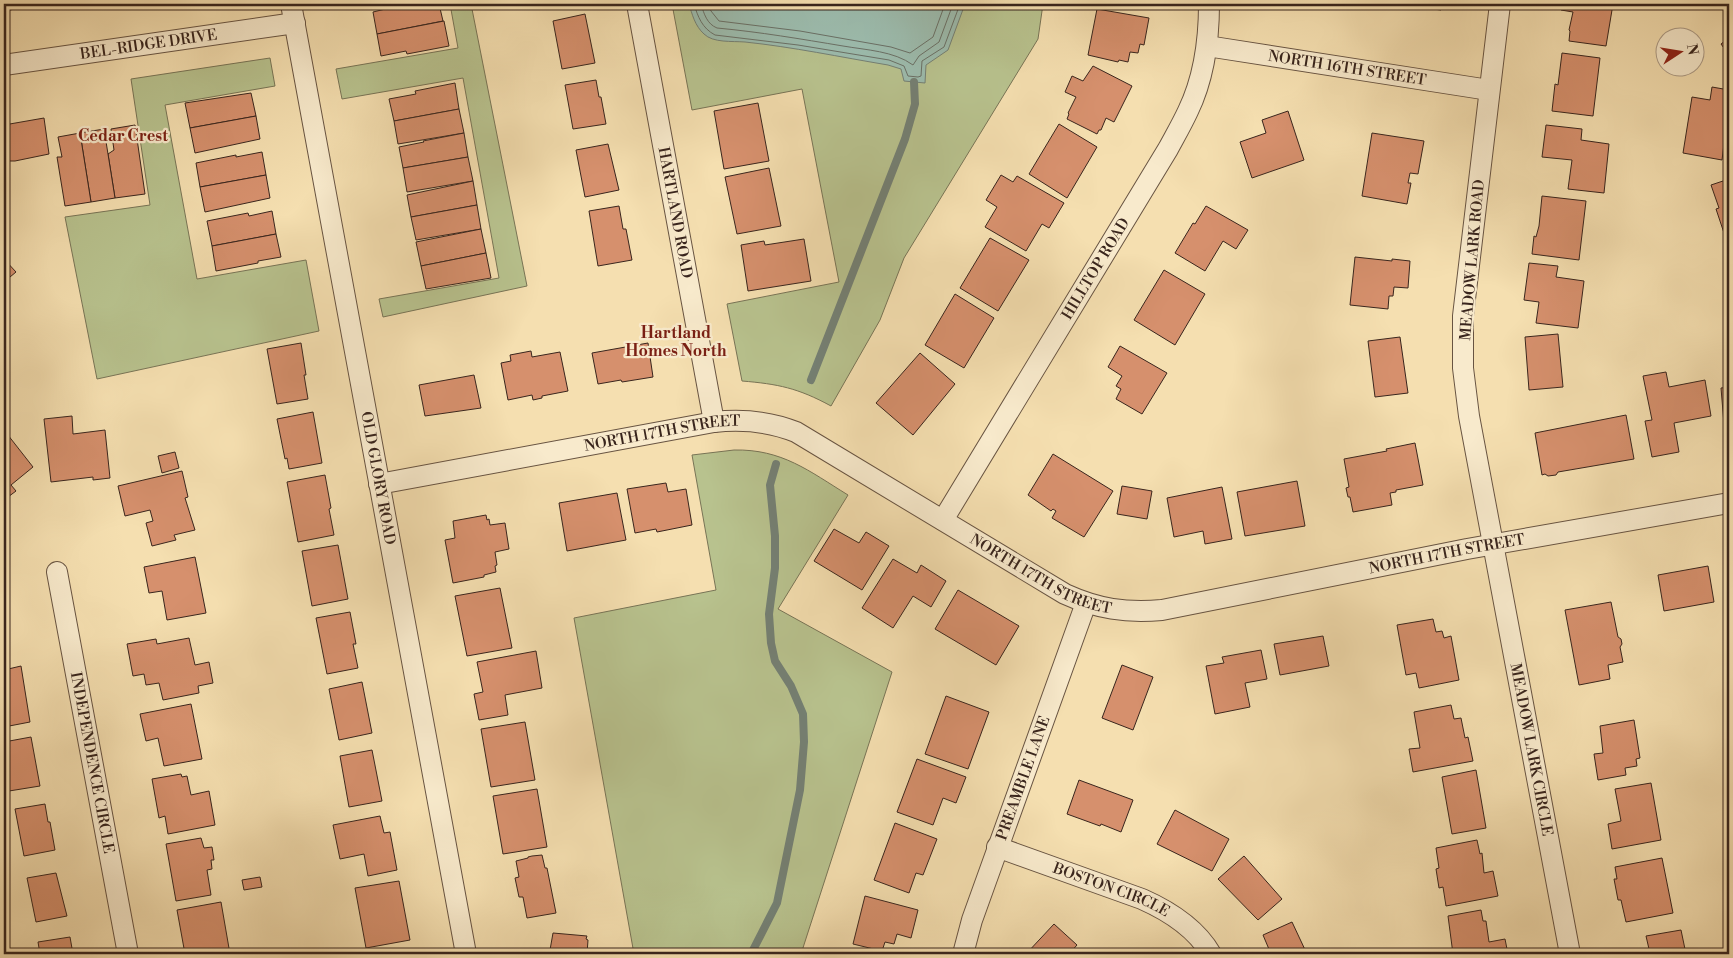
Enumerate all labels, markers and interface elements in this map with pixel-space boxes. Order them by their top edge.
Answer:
street label: BEL-RIDGE DRIVE [78,25,218,64]
north arrow [1656,28,1706,78]
text: N [1682,42,1702,57]
street label: NORTH 16TH STREET [1267,47,1428,90]
district label: Cedar Crest [78,126,168,146]
street label: HARTLAND ROAD [654,145,696,280]
street label: MEADOW LARK ROAD [1456,179,1489,341]
street label: HILLTOP ROAD [1058,215,1134,323]
district label: Hartland Homes North [625,323,727,361]
street label: OLD GLORY ROAD [356,410,399,546]
street label: NORTH 17TH STREET [583,412,741,456]
street label: NORTH 17TH STREET [966,530,1114,619]
street label: NORTH 17TH STREET [1367,530,1527,578]
street label: MEADOW LARK CIRCLE [1506,662,1557,838]
street label: INDEPENDENCE CIRCLE [66,671,118,855]
street label: PREAMBLE LANE [992,713,1055,843]
street label: BOSTON CIRCLE [1049,858,1173,921]

